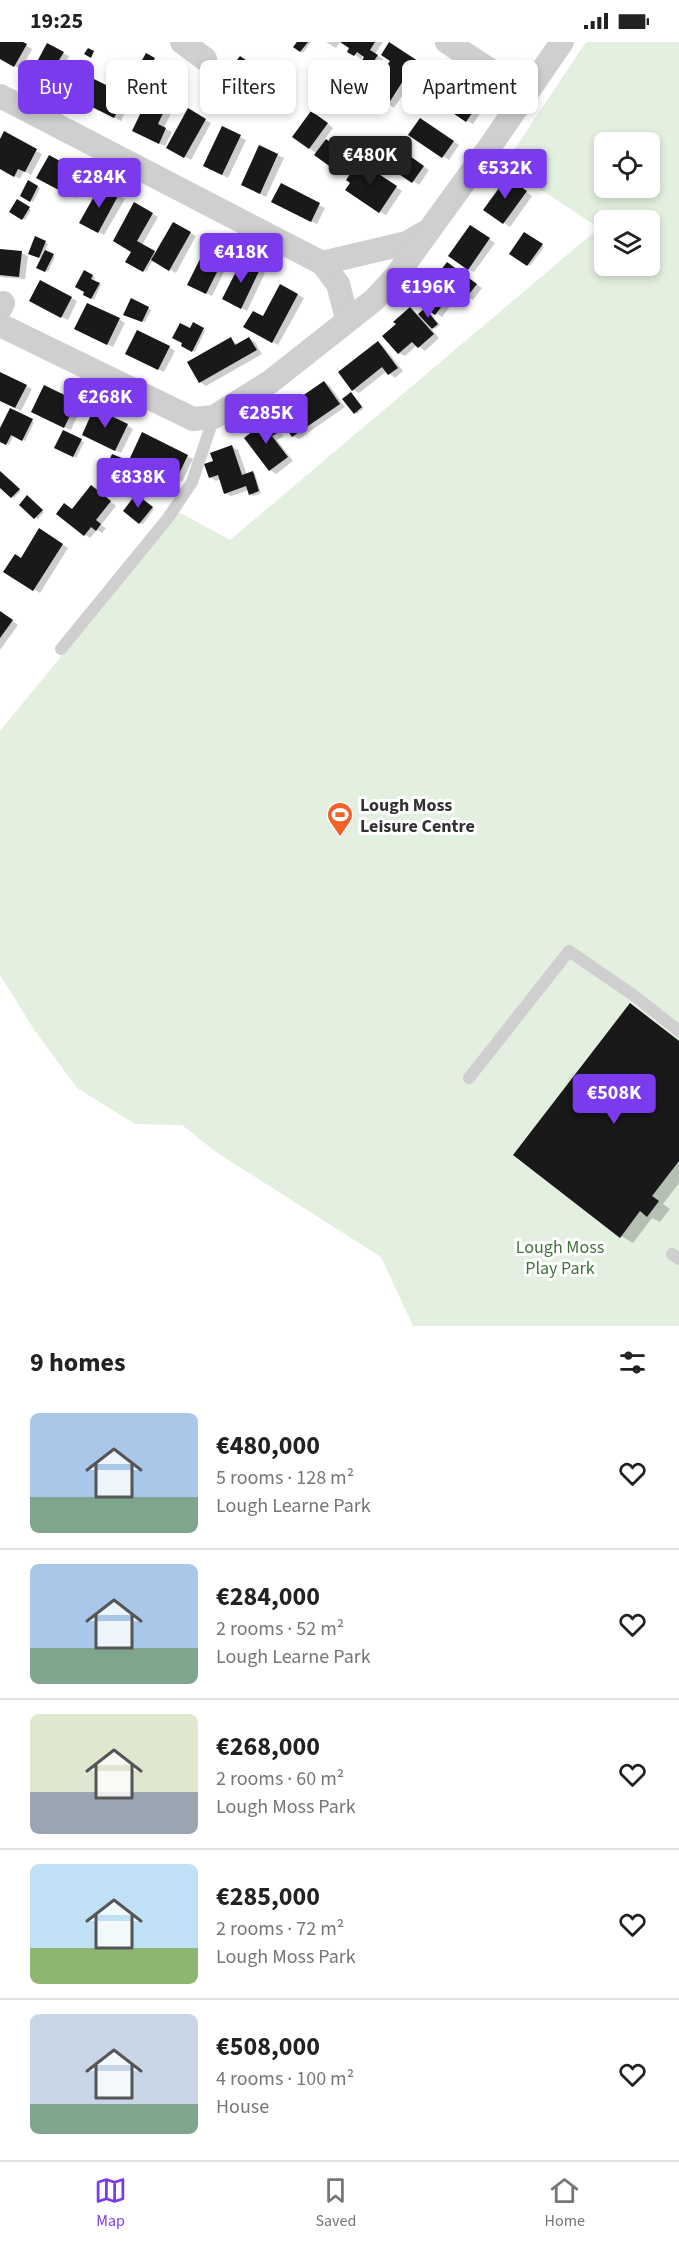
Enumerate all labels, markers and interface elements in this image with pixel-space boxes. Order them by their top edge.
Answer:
text: 19:25 [30,5,83,37]
chip: Buy [18,60,94,114]
chip: Rent [106,60,188,114]
chip: Filters [200,60,296,114]
chip: New [308,60,390,114]
chip: Apartment [402,60,538,114]
map controls [594,132,660,276]
button: locate [594,132,660,198]
pin: €480K [328,136,412,187]
text: €480K [343,141,397,169]
pin: €532K [463,149,547,200]
text: €532K [478,154,532,182]
pin: €284K [57,158,141,209]
text: €284K [72,163,126,191]
button: layers [594,210,660,276]
pin: €418K [199,233,283,284]
text: €418K [214,238,268,266]
pin: €196K [386,268,470,319]
text: €196K [401,273,455,301]
pin: €268K [63,378,147,429]
text: €268K [78,383,132,411]
pin: €285K [224,394,308,445]
text: €285K [239,399,293,427]
pin: €838K [96,458,180,509]
text: €838K [111,463,165,491]
place label: Lough Moss Leisure Centre [360,793,475,839]
sports icon: Lough Moss Leisure Centre [325,800,355,838]
pin: €508K [572,1074,656,1125]
text: €508K [587,1079,641,1107]
park label: Lough Moss Play Park [516,1235,604,1281]
text: 9 homes [30,1344,125,1381]
icon: filters [616,1346,649,1379]
text: €480,000 [216,1427,320,1464]
icon: home [78,1437,150,1509]
icon: heart [616,1457,649,1490]
text: 5 rooms · 128 m² [216,1464,354,1492]
text: Lough Learne Park [216,1492,371,1520]
text: €284,000 [216,1578,320,1615]
icon: home [78,1588,150,1660]
icon: heart [616,1608,649,1641]
text: 2 rooms · 52 m² [216,1615,344,1643]
text: Lough Learne Park [216,1643,371,1671]
text: €268,000 [216,1728,320,1765]
icon: home [78,1738,150,1810]
icon: heart [616,1758,649,1791]
text: 2 rooms · 60 m² [216,1765,344,1793]
text: Lough Moss Park [216,1793,356,1821]
text: €285,000 [216,1878,320,1915]
icon: home [78,1888,150,1960]
icon: heart [616,1908,649,1941]
text: 2 rooms · 72 m² [216,1915,344,1943]
text: Lough Moss Park [216,1943,356,1971]
text: €508,000 [216,2028,320,2065]
icon: home [78,2038,150,2110]
icon: heart [616,2058,649,2091]
text: 4 rooms · 100 m² [216,2065,354,2093]
text: House [216,2093,269,2121]
tab: Map [94,2174,127,2232]
tab: Saved [315,2174,356,2232]
tab: Home [545,2174,585,2232]

